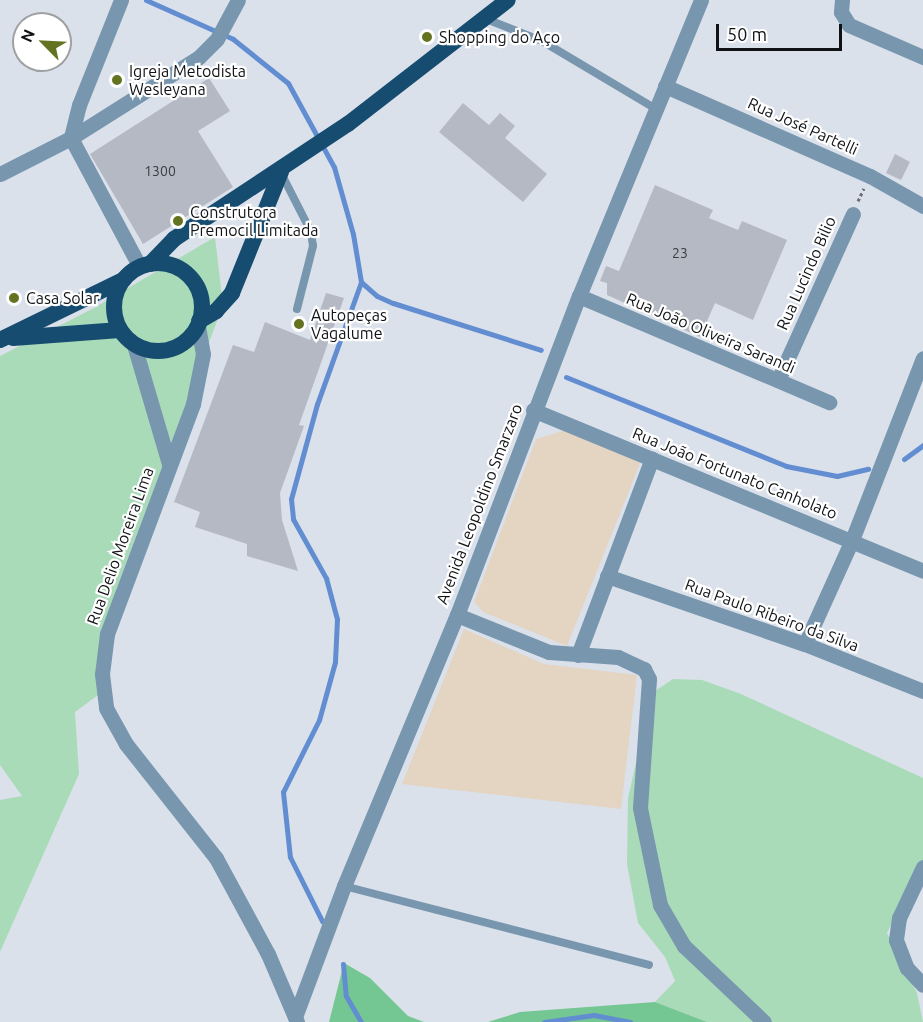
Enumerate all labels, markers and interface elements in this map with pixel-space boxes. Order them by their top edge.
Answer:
north arrow [12,12,72,72]
scale bar [719,12,845,50]
text: 50 m [727,24,767,44]
text: N [17,26,38,45]
place label: Shopping do Aço [439,27,560,47]
marker: Shopping do Aço [420,30,434,44]
place label: Igreja Metodista Wesleyana [129,61,246,99]
marker: Igreja Metodista Wesleyana [110,73,124,87]
street label: Rua José Partelli [745,93,861,159]
house number: 1300 [144,163,176,179]
place label: Construtora Premocil Limitada [190,202,319,240]
street label: Rua Lucindo Bilio [772,213,840,333]
marker: Construtora Premocil Limitada [171,214,185,228]
house number: 23 [672,245,688,261]
place label: Casa Solar [26,288,99,308]
street label: Rua João Oliveira Sarandi [624,289,798,377]
marker: Casa Solar [7,291,21,305]
place label: Autopeças Vagalume [311,305,387,343]
marker: Autopeças Vagalume [292,317,306,331]
street label: Avenida Leopoldino Smarzaro [432,401,526,607]
street label: Rua João Fortunato Canholato [630,423,840,523]
street label: Rua Delio Moreira Lima [83,465,157,627]
street label: Rua Paulo Ribeiro da Silva [682,575,862,655]

